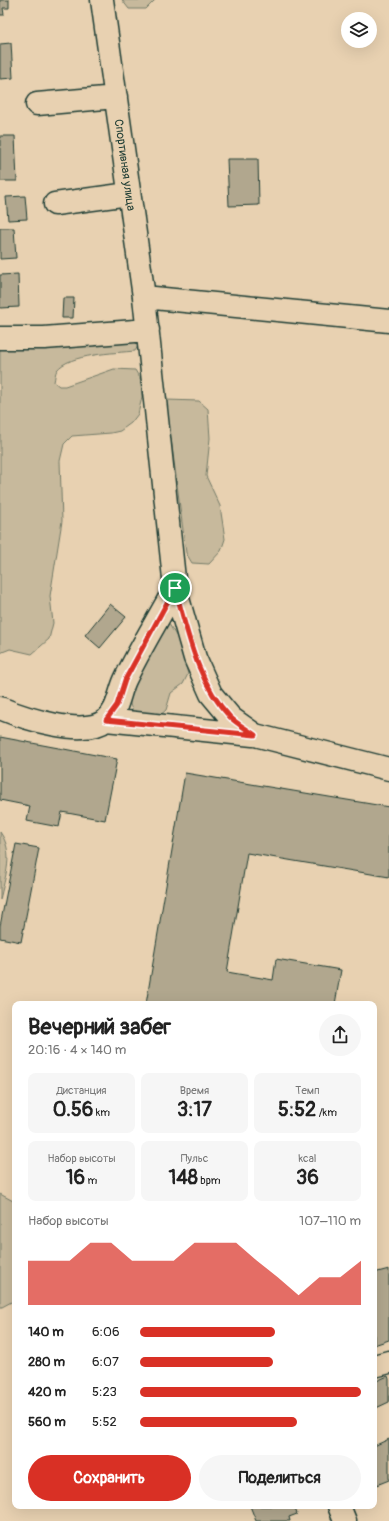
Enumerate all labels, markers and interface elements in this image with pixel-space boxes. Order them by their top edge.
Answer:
map controls [341,12,377,48]
button: layers [341,12,377,48]
street label: Спортивная улица [111,118,138,212]
pin [158,571,192,605]
icon: arrive [164,577,186,599]
text: Вечерний забег [28,1013,171,1041]
button: share [319,1014,361,1056]
text: 20:16 · 4 × 140 m [28,1042,126,1058]
text: Дистанция [57,1084,106,1097]
text: Время [180,1084,209,1097]
text: Темп [295,1084,320,1097]
text: 0.56 [53,1097,93,1122]
text: 3:17 [177,1097,212,1122]
text: 5:52 [278,1097,316,1122]
text: km [93,1106,110,1119]
text: /km [316,1106,337,1119]
text: Набор высоты [47,1152,116,1165]
text: Пульс [181,1152,208,1165]
text: kcal [299,1152,316,1165]
text: 16 [66,1165,85,1190]
text: 148 [168,1165,198,1190]
text: 36 [296,1165,319,1190]
text: m [85,1174,97,1187]
text: bpm [198,1174,221,1187]
text: Набор высоты [28,1213,109,1229]
text: 107–110 m [299,1213,361,1229]
text: 140 m [28,1324,64,1340]
text: 6:06 [92,1324,119,1340]
text: 280 m [28,1354,65,1370]
text: 6:07 [92,1354,119,1370]
text: 420 m [28,1384,66,1400]
text: 5:23 [92,1384,117,1400]
text: 560 m [28,1414,66,1430]
text: 5:52 [92,1414,117,1430]
button: Сохранить [28,1455,191,1501]
button: Поделиться [199,1455,361,1501]

